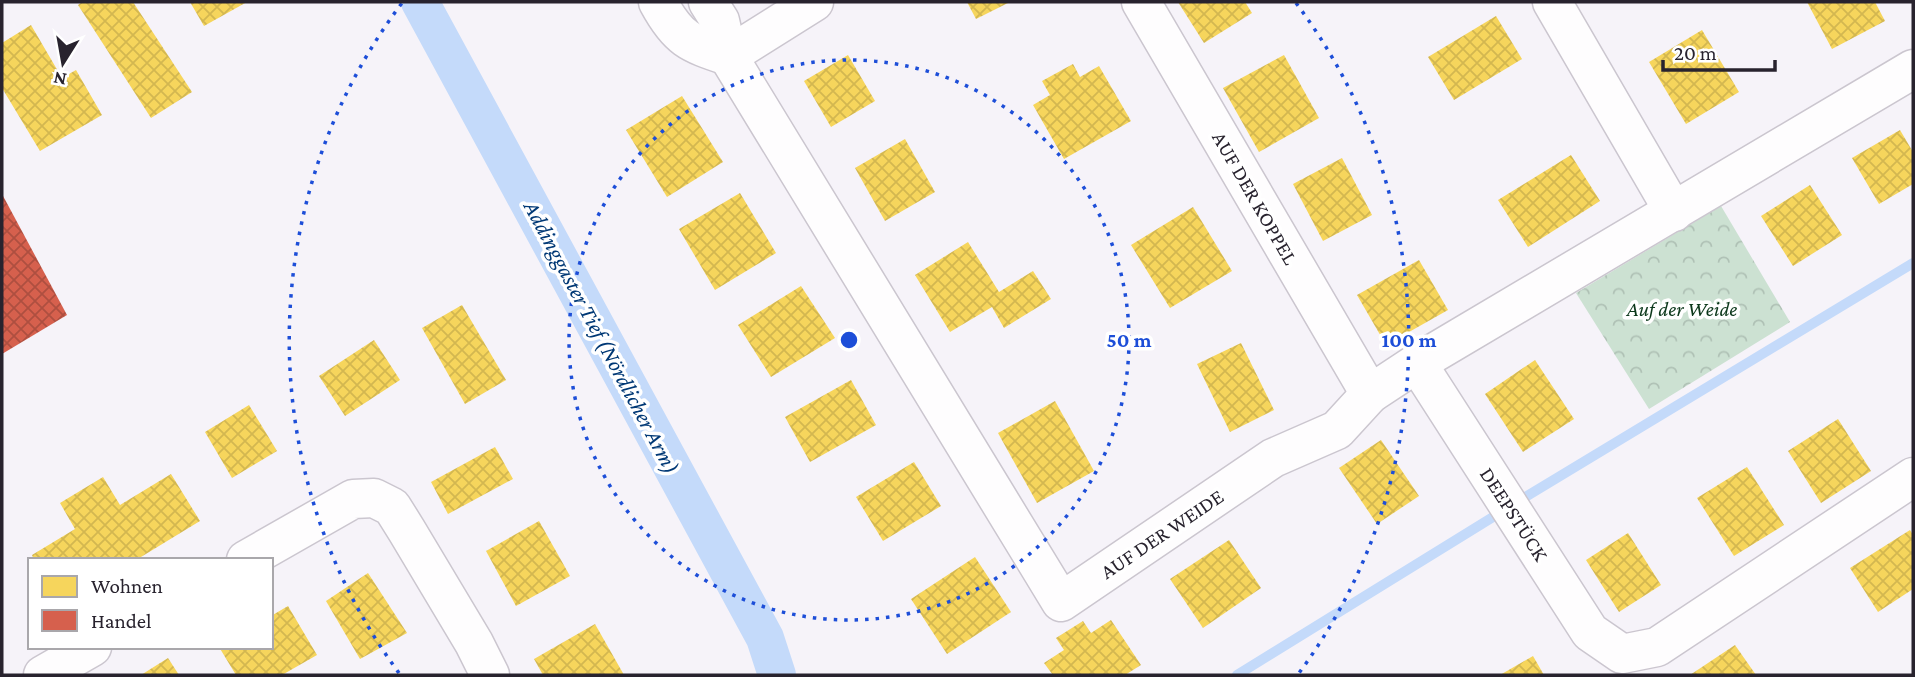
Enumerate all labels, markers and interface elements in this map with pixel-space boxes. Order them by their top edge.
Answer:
north arrow [28,28,98,98]
scale bar [1663,28,1775,72]
text: 20 m [1674,41,1717,65]
text: N [51,68,68,91]
street label: AUF DER KOPPEL [1207,127,1303,269]
water label: Addinggaster Tief (Nördlicher Arm) [517,195,685,478]
park label: Auf der Weide [1626,297,1737,321]
centre of rings [837,328,861,352]
text: 50 m [1107,328,1152,352]
text: 100 m [1381,328,1437,352]
street label: DEEPSTÜCK [1475,463,1554,566]
street label: AUF DER WEIDE [1096,484,1228,584]
legend [28,558,273,649]
text: Wohnen [91,574,163,598]
text: Handel [91,609,152,633]

